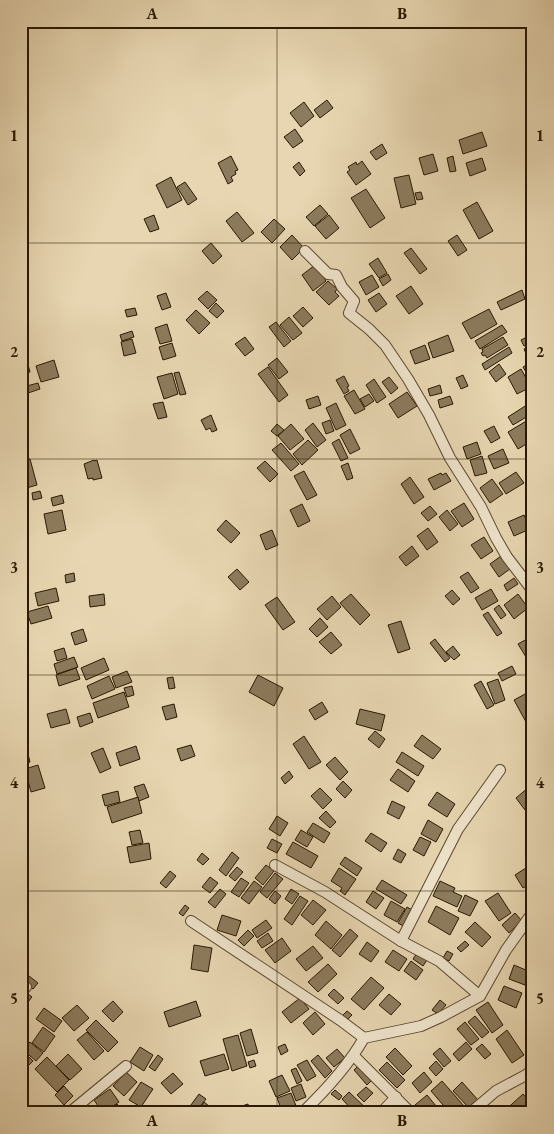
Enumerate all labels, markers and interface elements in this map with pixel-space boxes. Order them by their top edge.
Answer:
text: A [145,3,158,24]
text: B [397,3,407,24]
text: 1 [10,125,18,146]
text: 1 [536,125,544,146]
text: 2 [10,341,19,362]
text: 2 [536,341,545,362]
text: 3 [10,557,18,578]
text: 3 [536,557,544,578]
text: 4 [10,772,19,793]
text: 4 [536,772,545,793]
text: 5 [10,988,18,1009]
text: 5 [536,988,544,1009]
text: A [145,1110,158,1131]
text: B [397,1110,407,1131]

